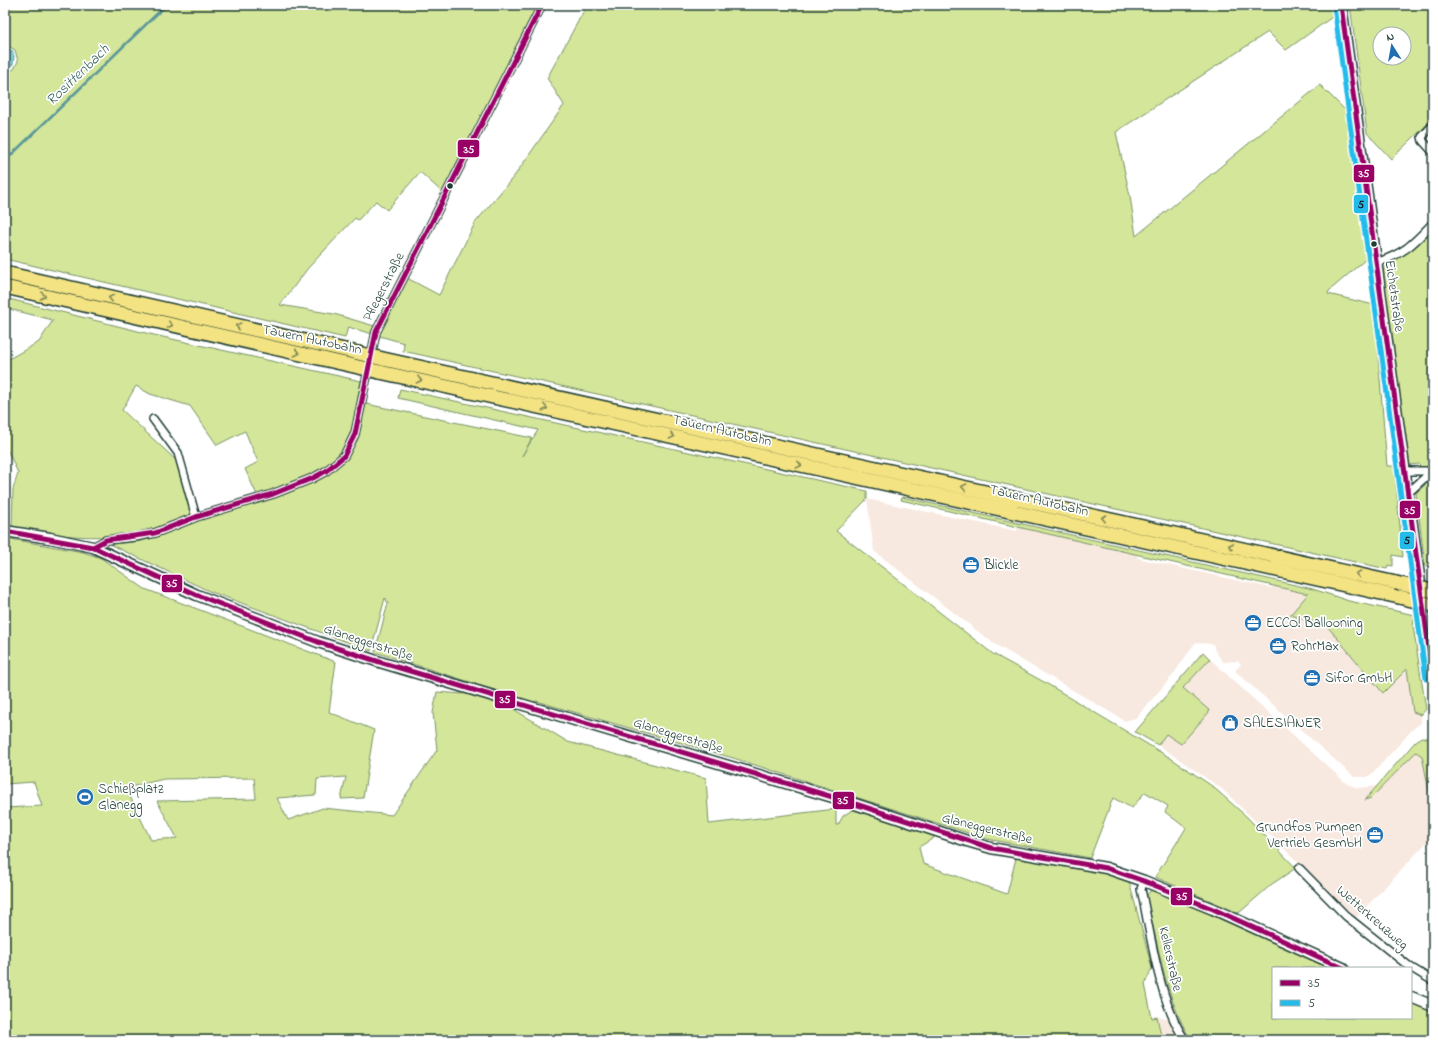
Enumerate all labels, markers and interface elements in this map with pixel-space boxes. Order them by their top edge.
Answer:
north arrow [1372,26,1412,66]
text: N [1385,29,1395,46]
water label: Rosittenbach [41,39,115,111]
line badge: 35 [457,139,480,158]
text: 35 [463,142,475,158]
line badge: 35 [1353,164,1375,183]
text: 35 [1358,166,1370,182]
unlabelled marker [445,181,455,191]
line badge: 5 [1353,194,1369,214]
text: 5 [1358,197,1365,213]
unlabelled marker [1369,239,1379,249]
street label: Pflegerstraße [358,248,412,326]
street label: Eichetstraße [1379,259,1410,334]
one-way arrow [40,292,46,300]
one-way arrow [107,294,114,303]
street label: Tauern Autobahn [260,319,364,361]
one-way arrow [166,321,173,329]
one-way arrow [234,323,241,331]
one-way arrow [293,349,300,357]
one-way arrow [415,376,422,384]
one-way arrow [542,404,549,412]
street label: Tauern Autobahn [670,409,774,453]
one-way arrow [669,432,676,440]
one-way arrow [796,460,802,468]
street label: Tauern Autobahn [987,479,1091,523]
one-way arrow [961,483,968,492]
line badge: 35 [1399,500,1421,519]
text: 35 [1404,503,1416,519]
one-way arrow [1101,515,1108,523]
line badge: 5 [1399,531,1415,550]
text: 5 [1404,533,1411,549]
one-way arrow [1228,543,1235,551]
office icon: Blickle [961,555,981,575]
place label: Blickle [983,555,1019,576]
one-way arrow [1355,571,1361,579]
line badge: 35 [161,574,183,593]
text: 35 [166,576,178,592]
office icon: ECCO! Ballooning [1243,613,1263,633]
place label: ECCO! Ballooning [1266,613,1363,635]
street label: Glaneggerstraße [321,619,416,668]
office icon: RohrMax [1268,636,1288,656]
place label: RohrMax [1291,636,1339,657]
office icon: Sifor GmbH [1302,668,1322,688]
place label: Sifor GmbH [1325,668,1392,689]
line badge: 35 [494,690,516,709]
text: 35 [499,692,511,708]
street label: Glaneggerstraße [630,712,726,761]
shop icon: SALESIANER [1220,713,1240,733]
place label: SALESIANER [1243,713,1321,734]
place label: Schießplatz Glanegg [98,779,164,817]
sports icon: Schießplatz Glanegg [75,787,95,807]
line badge: 35 [832,791,855,810]
text: 35 [837,793,849,809]
street label: Glaneggerstraße [939,808,1035,852]
place label: Grundfos Pumpen Vertrieb GesmbH [1256,817,1362,854]
office icon: Grundfos Pumpen Vertrieb GesmbH [1365,825,1385,845]
street label: Wetterkreuzweg [1331,881,1413,956]
line badge: 35 [1170,887,1193,906]
text: 35 [1176,889,1188,905]
street label: Kellerstraße [1152,925,1188,994]
legend [1272,967,1412,1019]
text: 35 [1308,975,1320,993]
text: 5 [1308,995,1315,1013]

